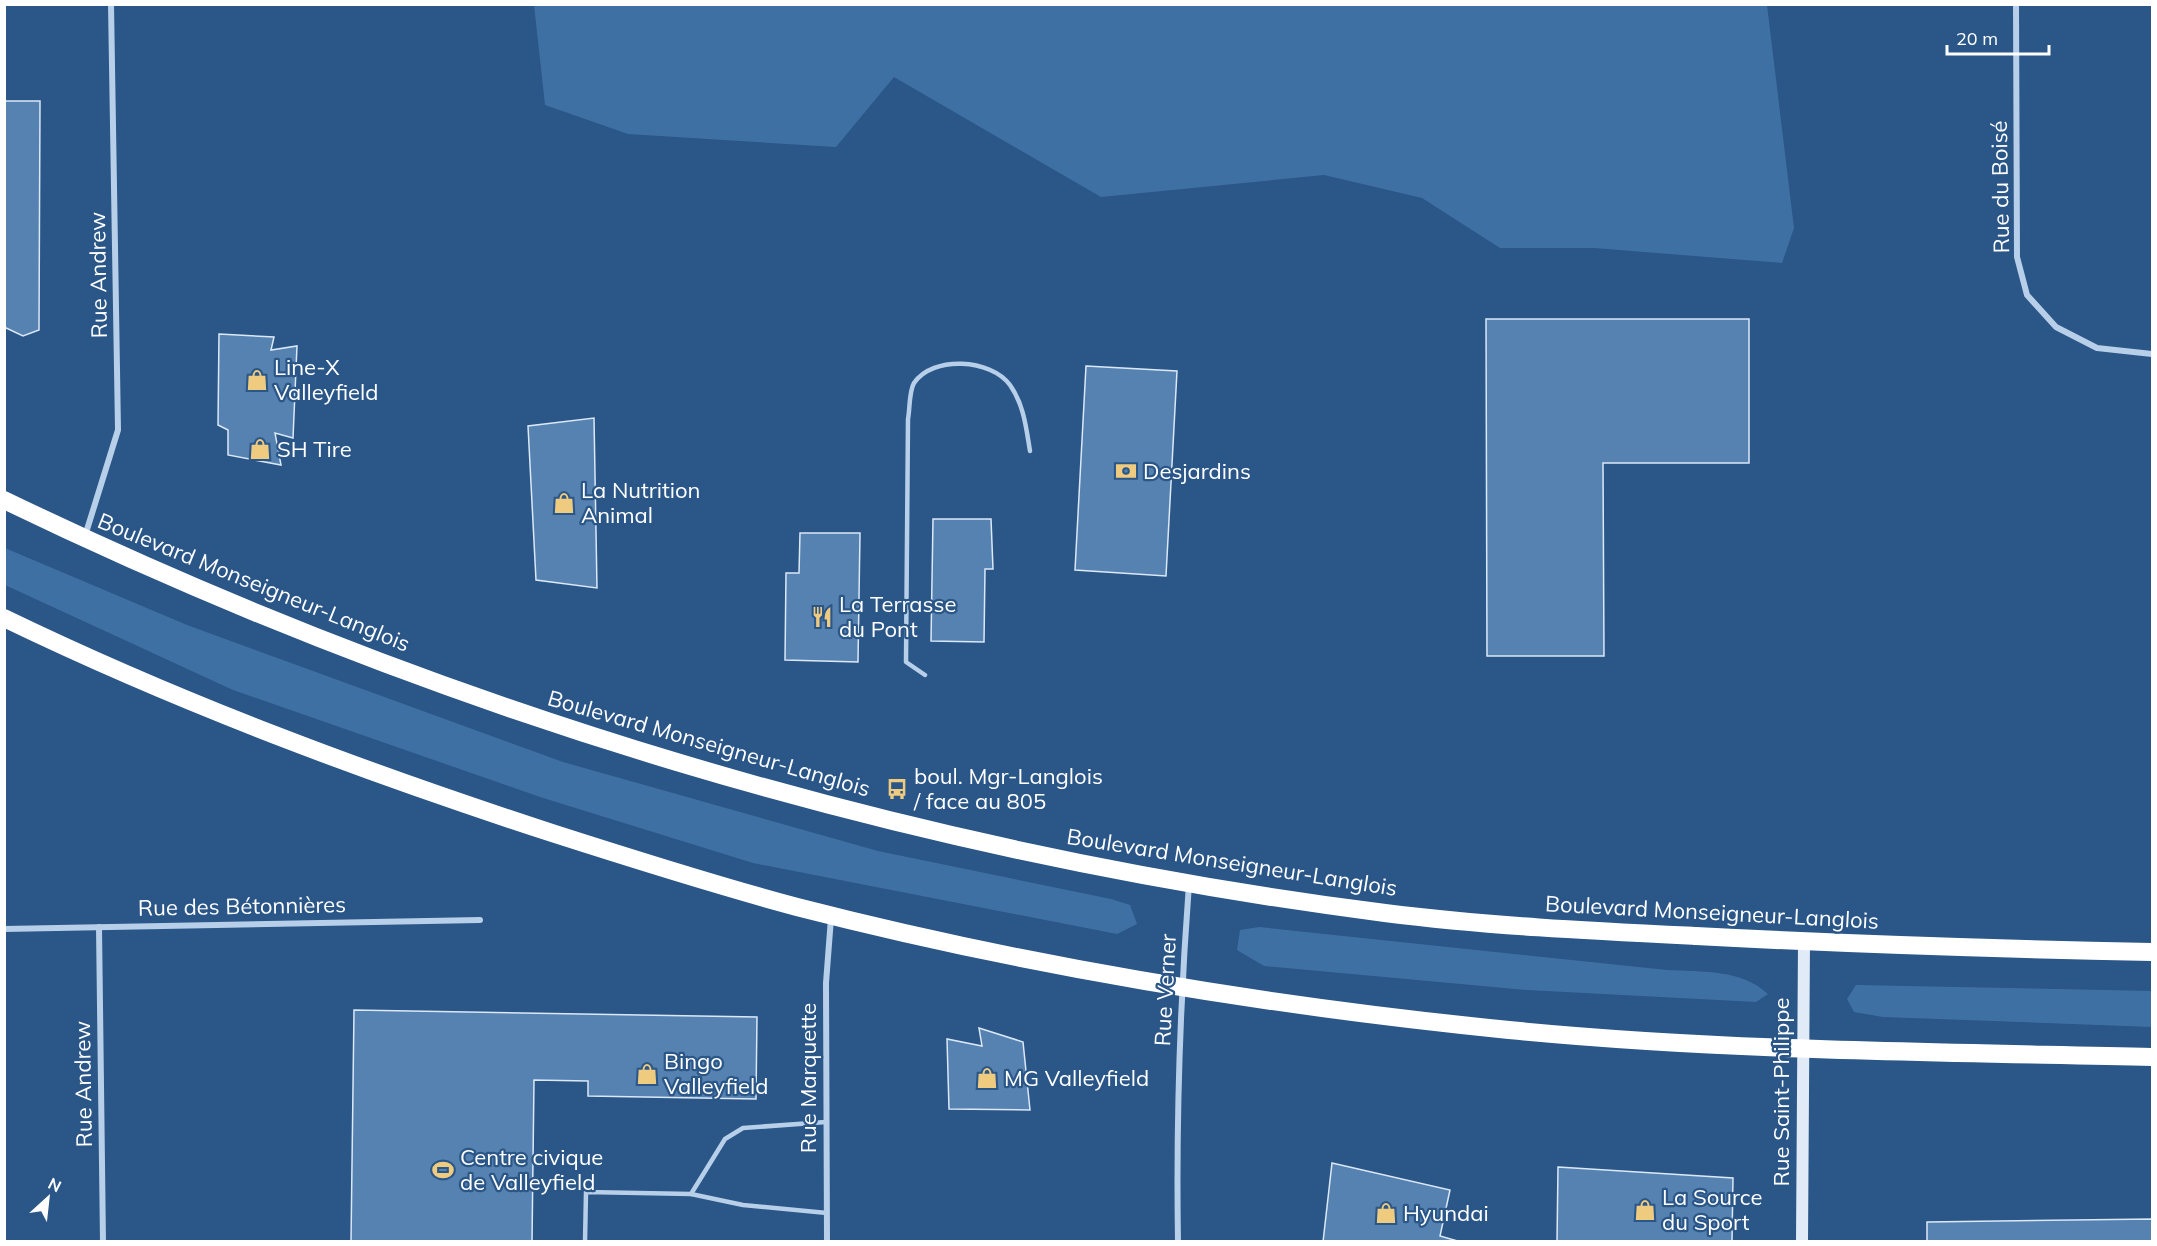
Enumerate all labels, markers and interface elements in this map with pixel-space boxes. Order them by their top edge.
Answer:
scale bar [1947,18,2049,56]
text: 20 m [1956,27,1998,50]
street label: Rue du Boisé [1985,120,2015,254]
street label: Rue Andrew [83,211,113,339]
place label: Line-X Valleyfield [274,353,378,406]
shop icon: Line-X Valleyfield [245,368,269,392]
place label: SH Tire [277,435,352,463]
shop icon: SH Tire [248,437,272,461]
place label: Desjardins [1143,457,1251,485]
bank icon: Desjardins [1114,459,1138,483]
place label: La Nutrition Animal [581,476,700,529]
shop icon: La Nutrition Animal [552,491,576,515]
street label: Boulevard Monseigneur-Langlois [94,506,414,658]
place label: La Terrasse du Pont [839,590,956,643]
restaurant icon: La Terrasse du Pont [810,605,834,629]
street label: Boulevard Monseigneur-Langlois [545,683,873,803]
place label: boul. Mgr-Langlois / face au 805 [913,762,1103,815]
bus stop icon: boul. Mgr-Langlois / face au 805 [885,777,909,801]
street label: Boulevard Monseigneur-Langlois [1065,822,1399,902]
street label: Boulevard Monseigneur-Langlois [1544,889,1880,935]
street label: Rue des Bétonnières [138,890,346,922]
street label: Rue Verner [1148,933,1182,1047]
street label: Rue Saint-Philippe [1767,998,1795,1186]
street label: Rue Marquette [794,1003,822,1153]
street label: Rue Andrew [68,1020,98,1148]
place label: Bingo Valleyfield [664,1047,768,1100]
shop icon: Bingo Valleyfield [635,1062,659,1086]
place label: MG Valleyfield [1004,1064,1149,1092]
shop icon: MG Valleyfield [975,1066,999,1090]
place label: Centre civique de Valleyfield [460,1143,603,1196]
sports icon: Centre civique de Valleyfield [431,1158,455,1182]
north arrow [18,1168,78,1228]
text: N [45,1173,65,1196]
place label: La Source du Sport [1662,1183,1762,1236]
shop icon: La Source du Sport [1633,1198,1657,1222]
place label: Hyundai [1403,1199,1489,1227]
shop icon: Hyundai [1374,1201,1398,1225]

